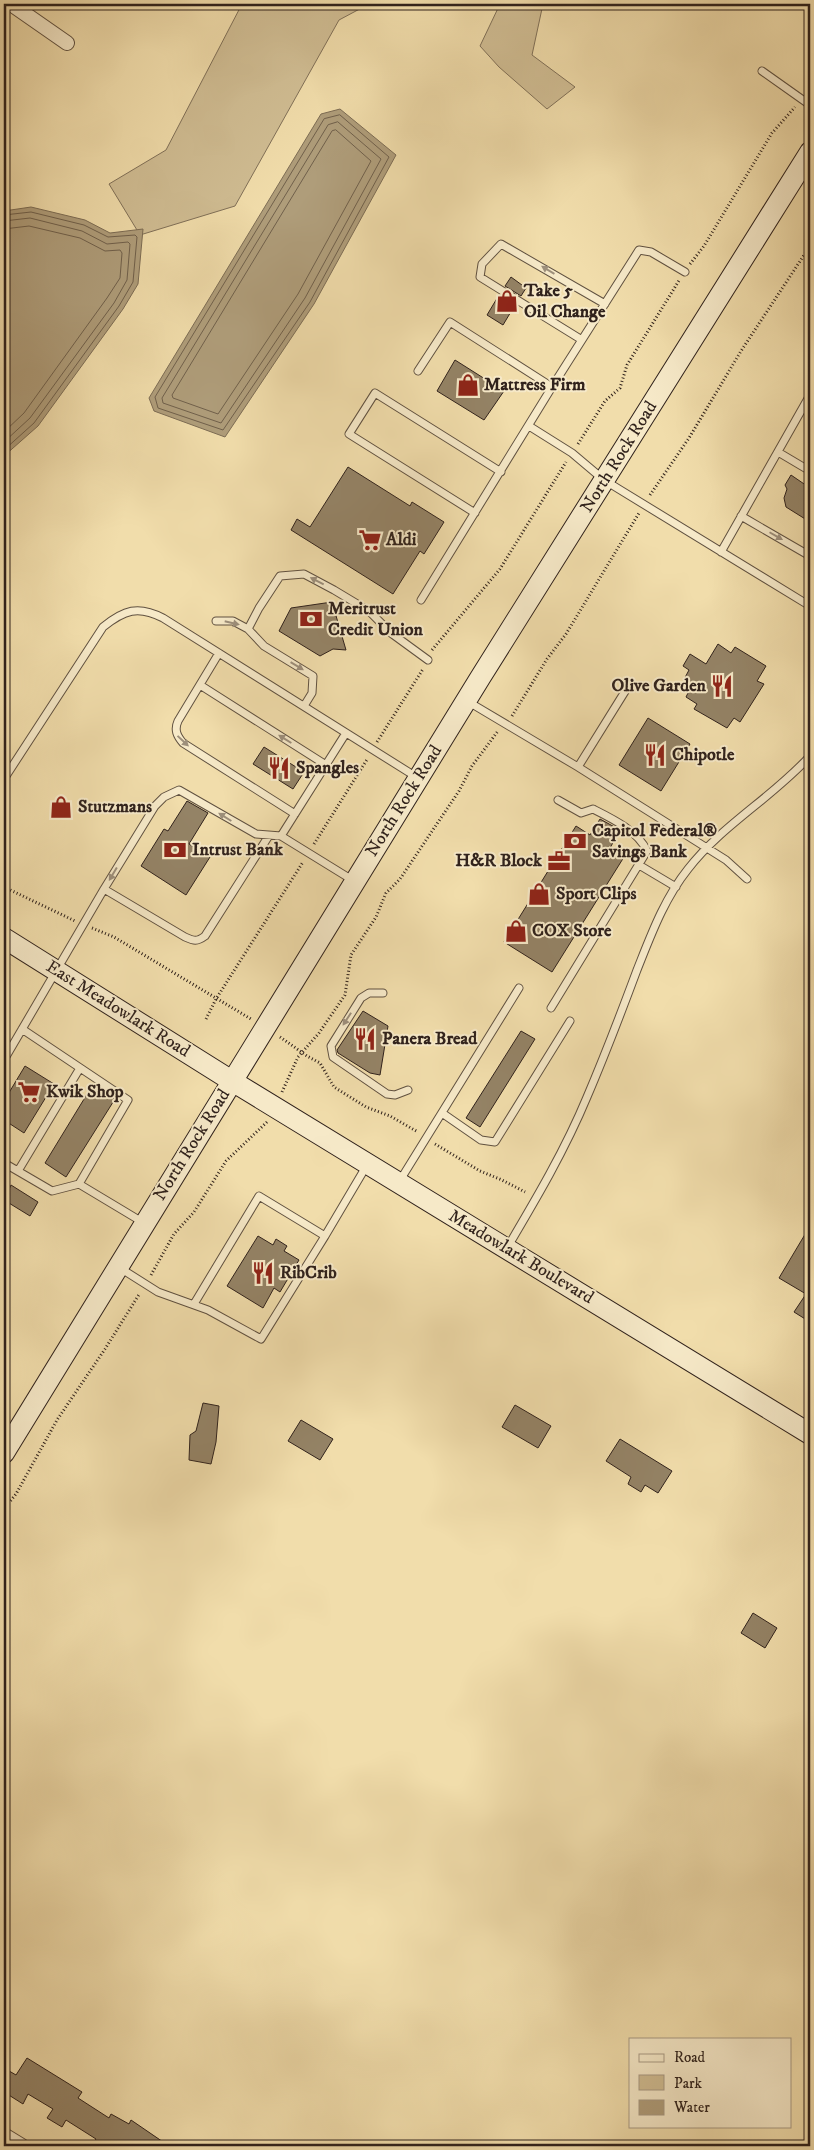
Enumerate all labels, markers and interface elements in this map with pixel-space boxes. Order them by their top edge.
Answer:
one-way arrow [541,265,554,274]
place label: Take 5 Oil Change [523,280,606,323]
shop icon: Take 5 Oil Change [494,288,520,314]
shop icon: Mattress Firm [455,372,481,398]
place label: Mattress Firm [484,374,586,396]
street label: North Rock Road [576,397,662,517]
supermarket icon: Aldi [357,527,383,553]
place label: Aldi [385,529,417,551]
one-way arrow [769,531,782,540]
one-way arrow [310,577,324,585]
place label: Meritrust Credit Union [328,598,424,641]
bank icon: Meritrust Credit Union [298,606,324,632]
one-way arrow [225,619,240,627]
one-way arrow [290,662,303,671]
restaurant icon: Olive Garden [709,673,735,699]
place label: Olive Garden [611,675,707,697]
one-way arrow [278,734,292,744]
one-way arrow [177,736,190,747]
street label: North Rock Road [361,741,447,861]
restaurant icon: Chipotle [642,742,668,768]
place label: Chipotle [672,744,735,766]
restaurant icon: Spangles [266,755,292,781]
place label: Spangles [296,757,359,779]
shop icon: Stutzmans [48,794,74,820]
place label: Stutzmans [78,796,152,818]
one-way arrow [218,812,231,821]
place label: Capitol Federal® Savings Bank [592,820,717,863]
bank icon: Capitol Federal® Savings Bank [562,828,588,854]
bank icon: Intrust Bank [162,837,188,863]
place label: Intrust Bank [192,839,284,861]
office icon: H&R Block [546,848,572,874]
place label: H&R Block [455,850,543,872]
one-way arrow [108,868,117,881]
shop icon: Sport Clips [526,881,552,907]
place label: Sport Clips [556,883,637,905]
shop icon: COX Store [503,918,529,944]
place label: COX Store [532,920,612,942]
street label: East Meadowlark Road [42,956,194,1062]
one-way arrow [343,1012,352,1026]
restaurant icon: Panera Bread [352,1026,378,1052]
place label: Panera Bread [382,1028,478,1050]
supermarket icon: Kwik Shop [16,1079,42,1105]
place label: Kwik Shop [46,1081,124,1103]
street label: North Rock Road [149,1085,235,1205]
street label: Meadowlark Boulevard [444,1205,598,1309]
restaurant icon: RibCrib [250,1260,276,1286]
place label: RibCrib [280,1262,337,1284]
legend [629,2038,792,2128]
text: Road [674,2048,706,2067]
text: Park [674,2074,703,2093]
text: Water [673,2098,710,2117]

